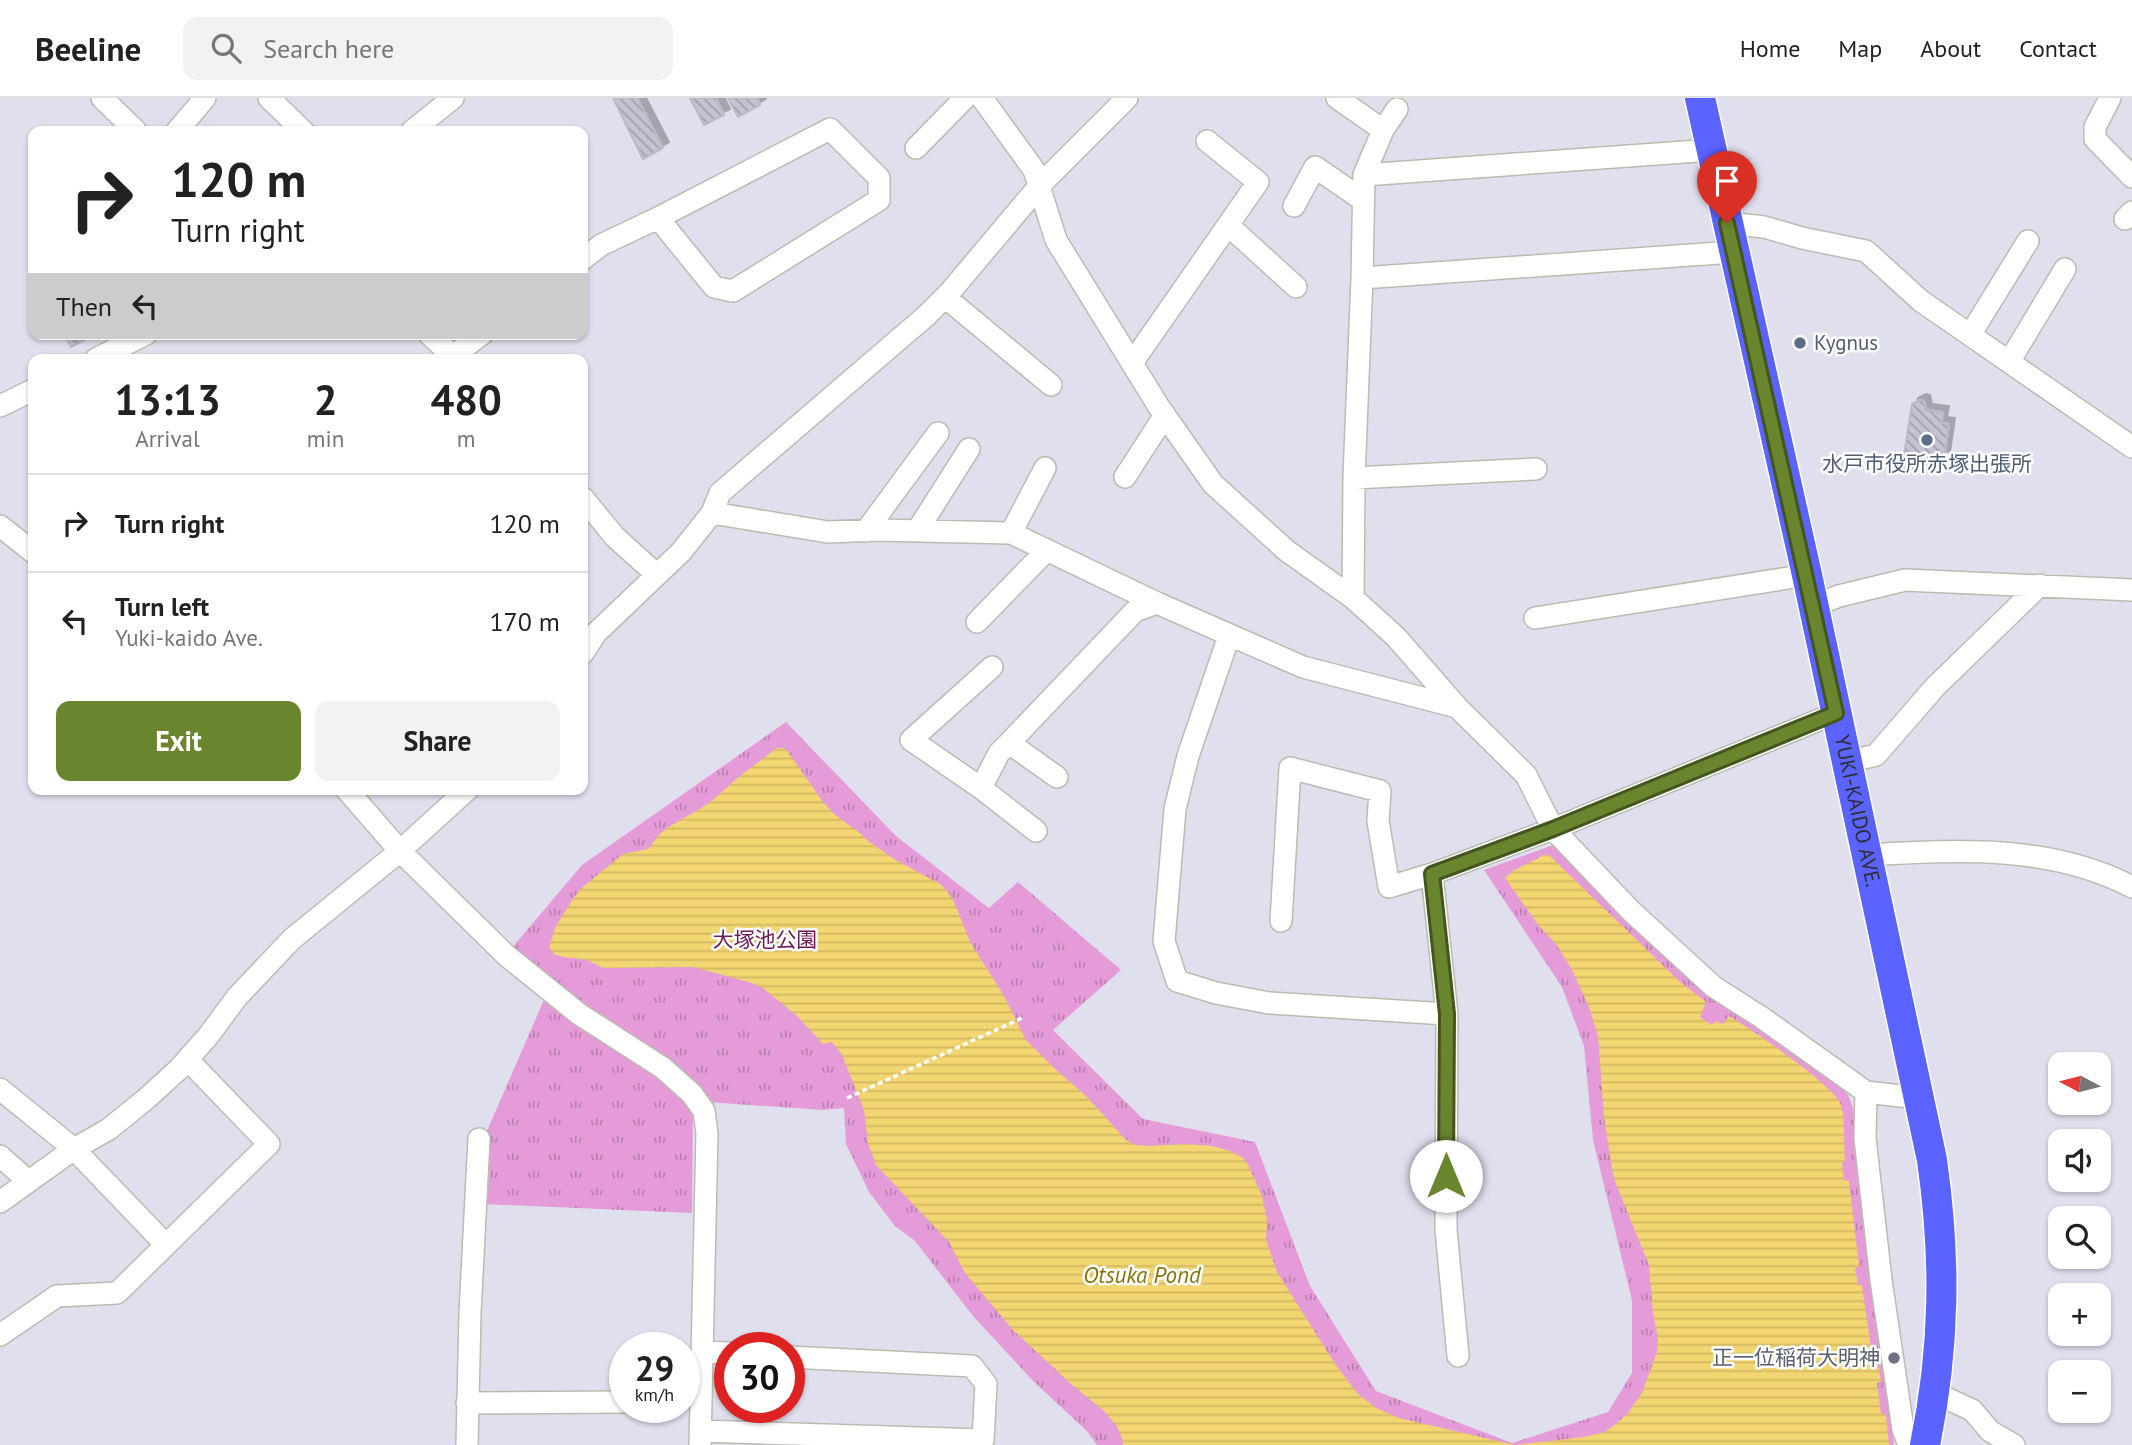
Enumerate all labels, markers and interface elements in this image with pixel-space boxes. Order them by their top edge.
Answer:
search box [183,17,673,80]
text: Beeline [35,27,141,70]
icon: search [207,29,245,67]
text: Search here [263,32,394,65]
text: Home [1740,33,1800,64]
text: Map [1838,33,1882,64]
text: About [1920,33,1981,64]
text: Contact [2019,33,2097,64]
text: 120 m [171,147,306,211]
pin [1697,151,1757,223]
icon: right [56,154,147,245]
icon: arrive [1708,162,1746,200]
text: Turn right [171,209,305,251]
icon: left [126,287,164,325]
text: Then [56,290,112,323]
place label: Kygnus [1814,329,1878,356]
marker: Kygnus [1792,335,1808,351]
text: 13:13 [114,372,221,427]
text: 2 [314,372,337,427]
text: 480 [430,372,502,427]
text: Arrival [135,424,200,453]
text: min [307,424,344,453]
text: m [457,424,475,453]
marker: 水戸市役所赤塚出張所 [1919,432,1935,448]
place label: 水戸市役所赤塚出張所 [1822,450,2032,477]
icon: right [56,504,94,542]
text: Turn right [115,507,224,540]
text: 120 m [489,507,560,540]
text: Turn left [115,590,209,623]
icon: left [56,602,94,640]
text: 170 m [489,605,560,638]
text: Yuki-kaido Ave. [115,623,263,652]
button: Exit [56,701,301,781]
button: Share [315,701,560,781]
street label: YUKI-KAIDO AVE. [1829,732,1887,889]
park label: 大塚池公園 [713,926,818,953]
north arrow [2048,1052,2110,1115]
map controls [2048,1052,2111,1423]
button: sound [2048,1129,2111,1192]
position arrow [1409,1139,1483,1213]
button: search [2048,1206,2111,1269]
water label: Otsuka Pond [1083,1260,1202,1289]
button: + [2048,1283,2111,1346]
speed limit sign: 30 [714,1332,805,1423]
place label: 正一位稲荷大明神 [1712,1344,1880,1371]
text: 29 [635,1345,674,1391]
marker: 正一位稲荷大明神 [1886,1350,1902,1366]
button: − [2048,1360,2111,1423]
text: km/h [635,1383,674,1406]

